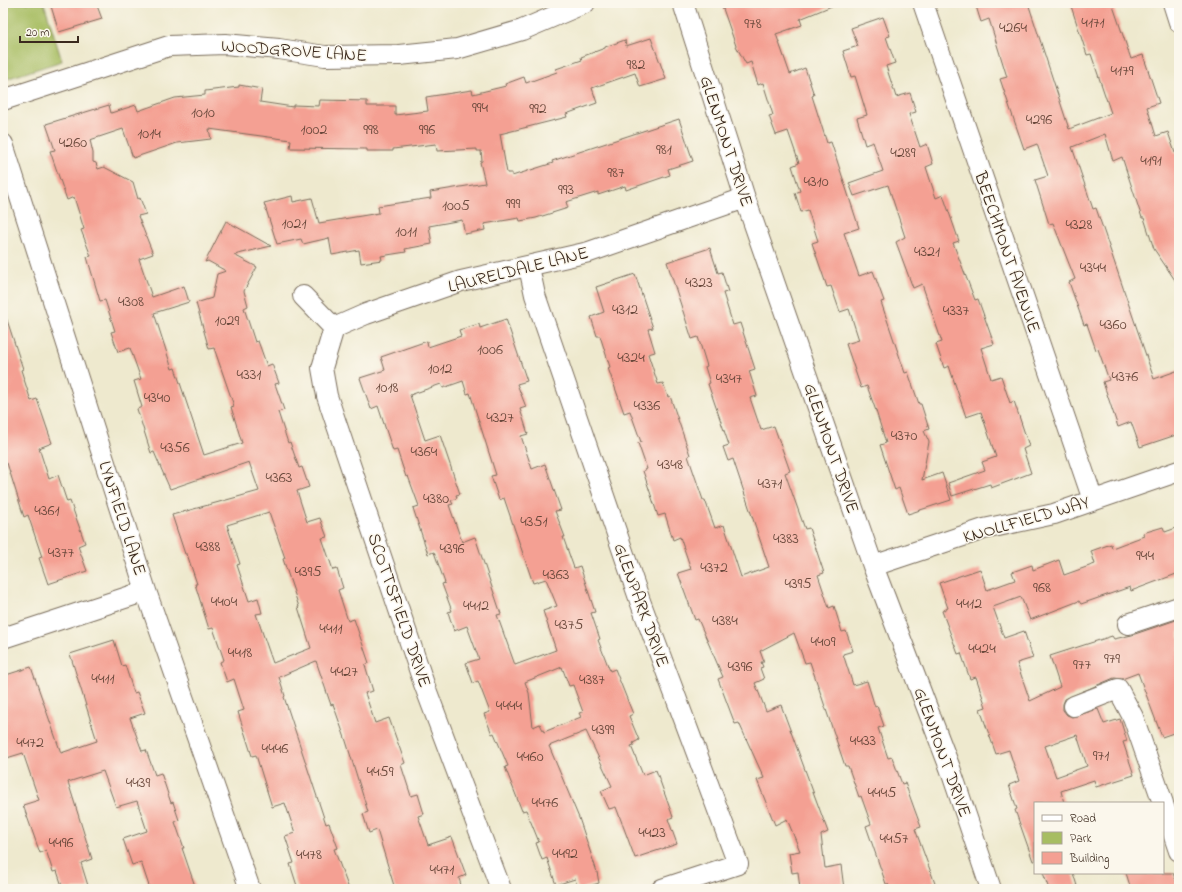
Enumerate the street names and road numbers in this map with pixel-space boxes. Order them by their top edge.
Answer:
street label: WOODGROVE LANE [220,34,368,70]
street label: GLENMONT DRIVE [692,73,759,211]
street label: BEECHMONT AVENUE [966,168,1046,337]
street label: LAURELDALE LANE [446,241,591,301]
street label: GLENMONT DRIVE [796,380,865,517]
street label: LYNFIELD LANE [90,458,152,579]
street label: KNOLLFIELD WAY [960,490,1094,551]
street label: SCOTTSFIELD DRIVE [359,530,437,691]
street label: GLENPARK DRIVE [606,540,675,671]
street label: GLENMONT DRIVE [906,684,977,821]

